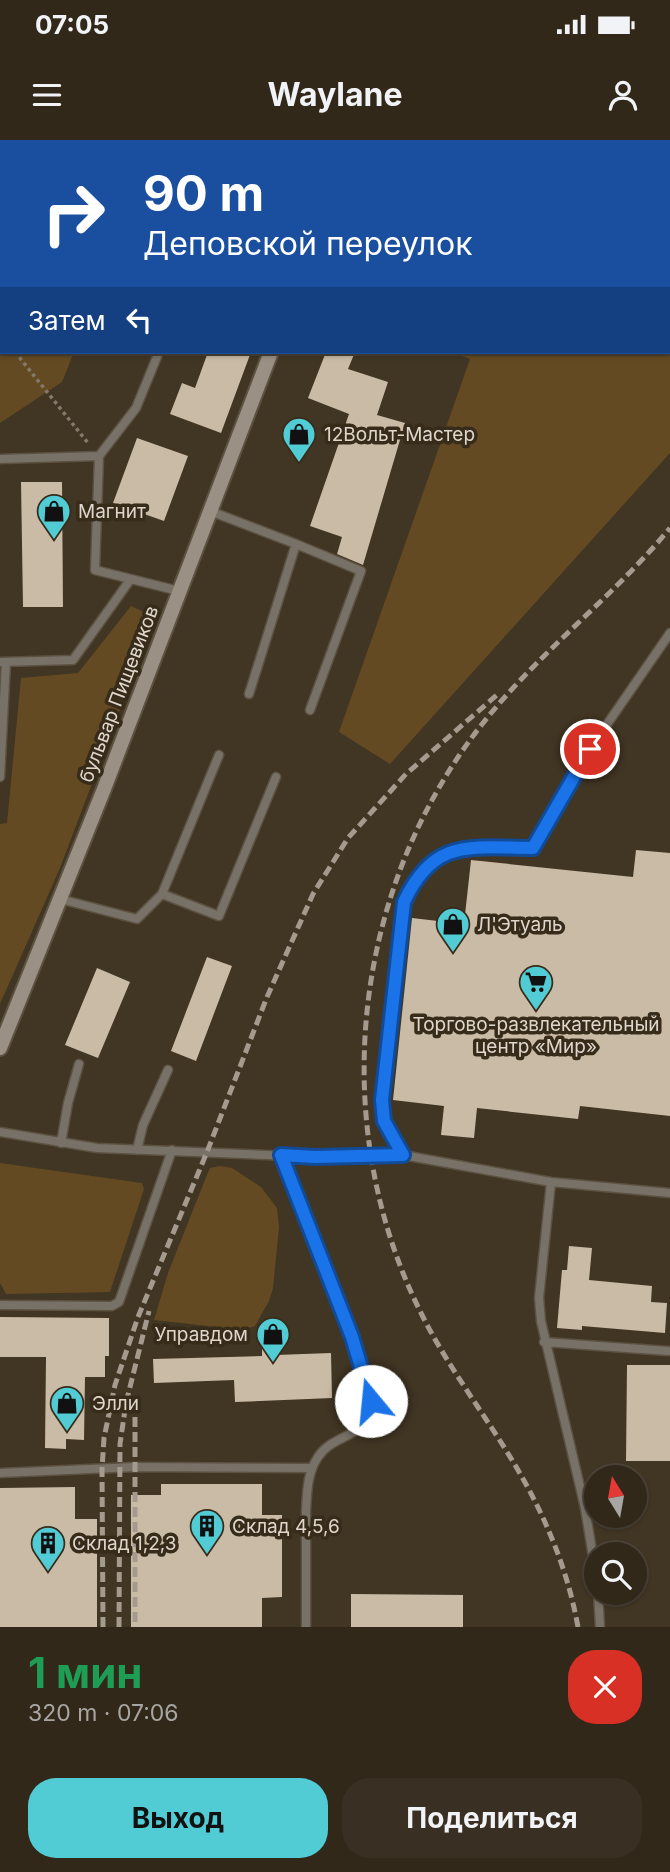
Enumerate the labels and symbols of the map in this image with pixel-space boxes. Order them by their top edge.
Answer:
shop icon: 12Вольт-Мастер [280,415,318,464]
place label: 12Вольт-Мастер [324,423,475,446]
shop icon: Магнит [35,492,73,541]
place label: Магнит [78,500,146,523]
street label: бульвар Пищевиков [75,603,163,785]
pin [560,719,620,779]
shop icon: Л'Этуаль [434,905,472,954]
place label: Л'Этуаль [477,913,563,936]
supermarket icon: Торгово-развлекательный центр «Мир» [517,963,555,1012]
place label: Торгово-развлекательный центр «Мир» [412,1013,660,1058]
shop icon: Управдом [254,1315,292,1364]
place label: Управдом [154,1323,248,1346]
position arrow [334,1364,408,1438]
shop icon: Элли [48,1384,86,1433]
place label: Элли [92,1392,139,1415]
north arrow [584,1465,648,1528]
building icon: Склад 4,5,6 [188,1507,226,1556]
place label: Склад 4,5,6 [232,1515,340,1538]
building icon: Склад 1,2,3 [29,1524,67,1573]
place label: Склад 1,2,3 [72,1532,177,1555]

